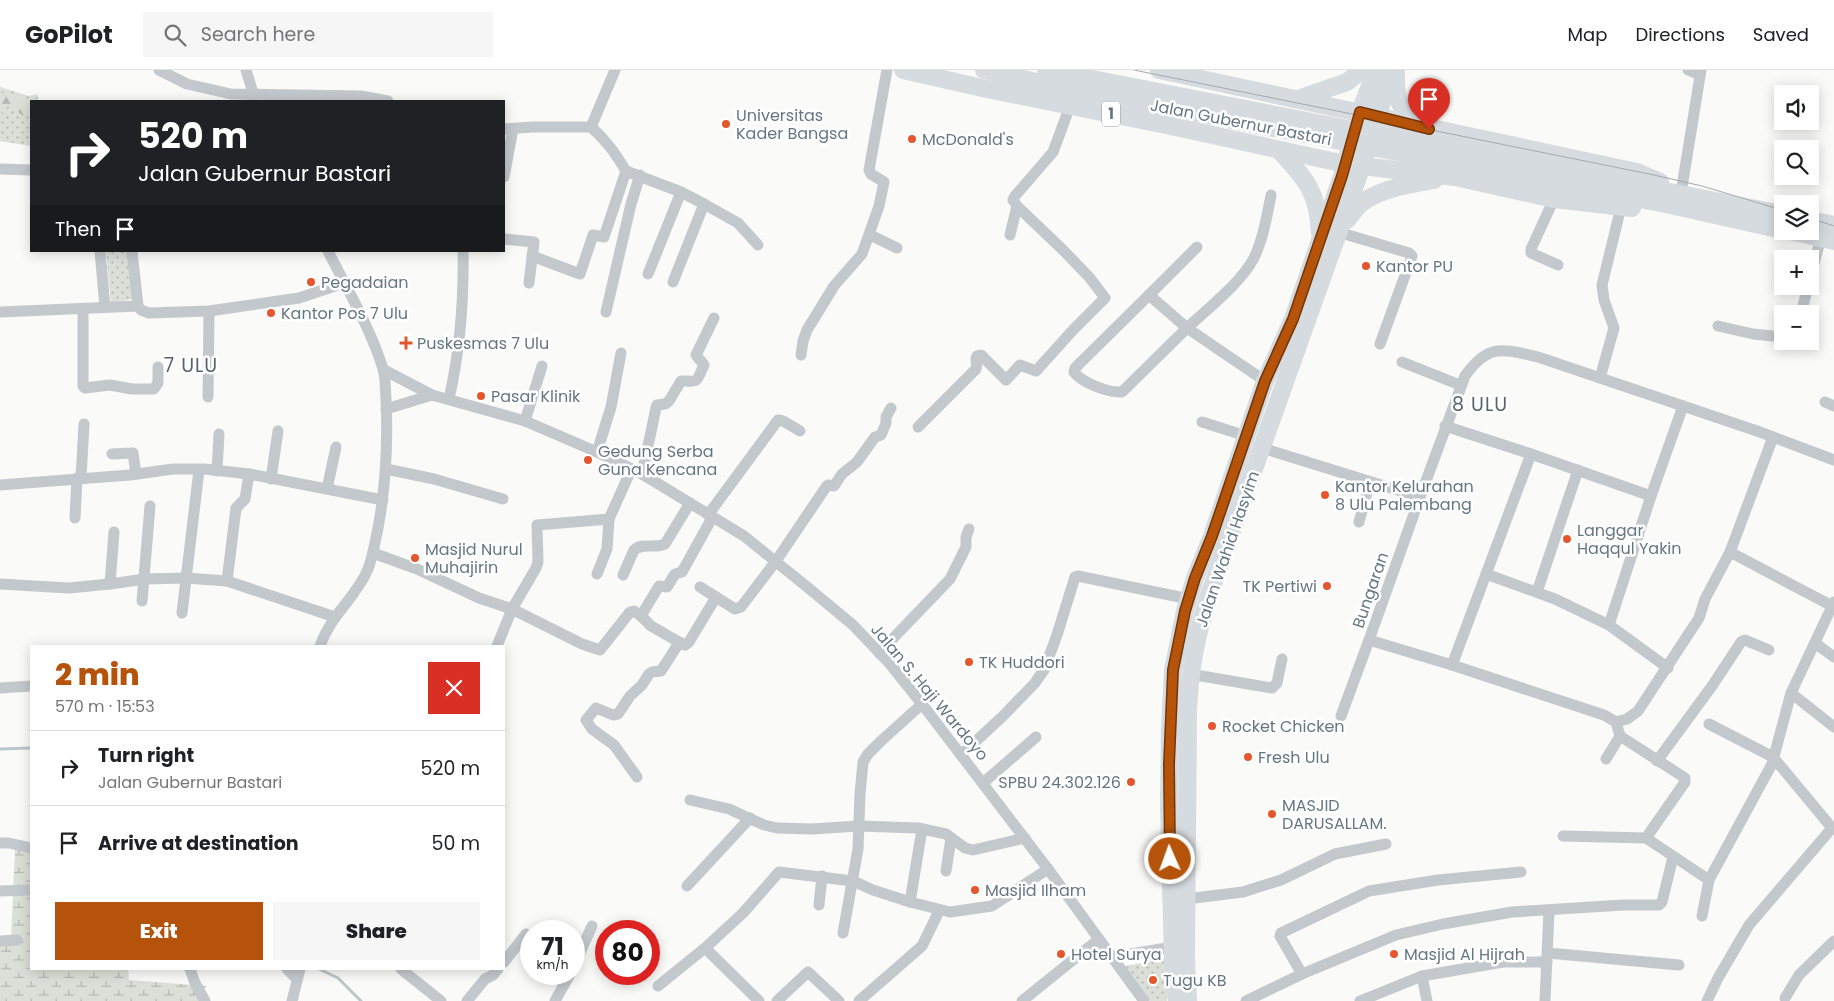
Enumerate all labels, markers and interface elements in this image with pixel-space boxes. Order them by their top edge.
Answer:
search box [143,12,493,57]
text: GoPilot [25,18,113,51]
icon: search [161,21,189,49]
text: Search here [201,21,315,48]
text: Map [1568,22,1607,47]
text: Directions [1635,22,1725,47]
text: Saved [1753,22,1809,47]
pin [1408,78,1450,129]
icon: arrive [1415,85,1443,113]
map controls [1774,85,1819,350]
button: sound [1774,85,1819,130]
street label: Jalan Gubernur Bastari [1148,94,1334,151]
road number: 1 [1102,102,1120,126]
place label: Universitas Kader Bangsa [736,104,848,145]
text: 520 m [138,111,248,160]
marker: Universitas Kader Bangsa [720,118,732,130]
icon: right [55,120,120,185]
place label: McDonald's [922,128,1014,151]
marker: McDonald's [906,133,918,145]
button: search [1774,140,1819,185]
text: Jalan Gubernur Bastari [138,158,391,189]
button: layers [1774,195,1819,240]
icon: arrive [111,215,139,243]
text: Then [55,216,101,243]
button: + [1774,250,1819,295]
place label: Kantor PU [1376,255,1453,278]
marker: Kantor PU [1360,260,1372,272]
place label: Pegadaian [321,271,408,294]
marker: Pegadaian [305,276,317,288]
place label: Kantor Pos 7 Ulu [281,302,408,325]
button: − [1774,305,1819,350]
marker: Kantor Pos 7 Ulu [265,307,277,319]
place label: Puskesmas 7 Ulu [417,332,549,355]
marker: Puskesmas 7 Ulu [399,336,413,350]
district label: 7 ULU [164,352,218,379]
place label: Pasar Klinik [491,385,581,408]
marker: Pasar Klinik [475,390,487,402]
district label: 8 ULU [1452,391,1508,418]
place label: Gedung Serba Guna Kencana [598,440,717,481]
marker: Gedung Serba Guna Kencana [582,454,594,466]
street label: Jalan Wahid Hasyim [1190,468,1265,630]
place label: Kantor Kelurahan 8 Ulu Palembang [1335,475,1474,516]
marker: Kantor Kelurahan 8 Ulu Palembang [1319,489,1331,501]
place label: Langgar Haqqul Yakin [1577,519,1682,560]
marker: Langgar Haqqul Yakin [1561,533,1573,545]
place label: Masjid Nurul Muhajirin [425,538,523,579]
street label: Bungaran [1347,549,1394,631]
marker: Masjid Nurul Muhajirin [409,552,421,564]
place label: TK Pertiwi [1243,575,1317,598]
marker: TK Pertiwi [1321,580,1333,592]
street label: Jalan S. Haji Wardoyo [865,619,994,766]
place label: TK Huddori [979,651,1065,674]
text: 2 min [55,653,140,696]
marker: TK Huddori [963,656,975,668]
button: close [428,662,480,714]
text: 570 m · 15:53 [55,695,155,718]
place label: Rocket Chicken [1222,715,1345,738]
marker: Rocket Chicken [1206,720,1218,732]
text: Turn right [98,742,194,769]
place label: Fresh Ulu [1258,746,1330,769]
marker: Fresh Ulu [1242,751,1254,763]
icon: right [55,754,83,782]
text: 520 m [421,755,480,782]
text: Jalan Gubernur Bastari [98,771,282,794]
place label: SPBU 24.302.126 [998,771,1121,794]
marker: SPBU 24.302.126 [1125,776,1137,788]
place label: MASJID DARUSALLAM. [1282,794,1387,835]
marker: MASJID DARUSALLAM. [1266,808,1278,820]
icon: arrive [55,829,83,857]
text: Arrive at destination [98,830,299,857]
text: 50 m [431,830,480,857]
position arrow [1143,832,1195,884]
place label: Masjid Ilham [985,879,1086,902]
marker: Masjid Ilham [969,884,981,896]
button: Exit [55,902,263,960]
button: Share [273,902,480,960]
speed limit sign: 80 [595,920,660,985]
text: 71 [541,929,564,964]
place label: Hotel Surya [1071,943,1162,966]
place label: Masjid Al Hijrah [1404,943,1525,966]
marker: Hotel Surya [1055,948,1067,960]
marker: Masjid Al Hijrah [1388,948,1400,960]
text: km/h [537,956,568,973]
place label: Tugu KB [1163,969,1227,992]
marker: Tugu KB [1147,974,1159,986]

